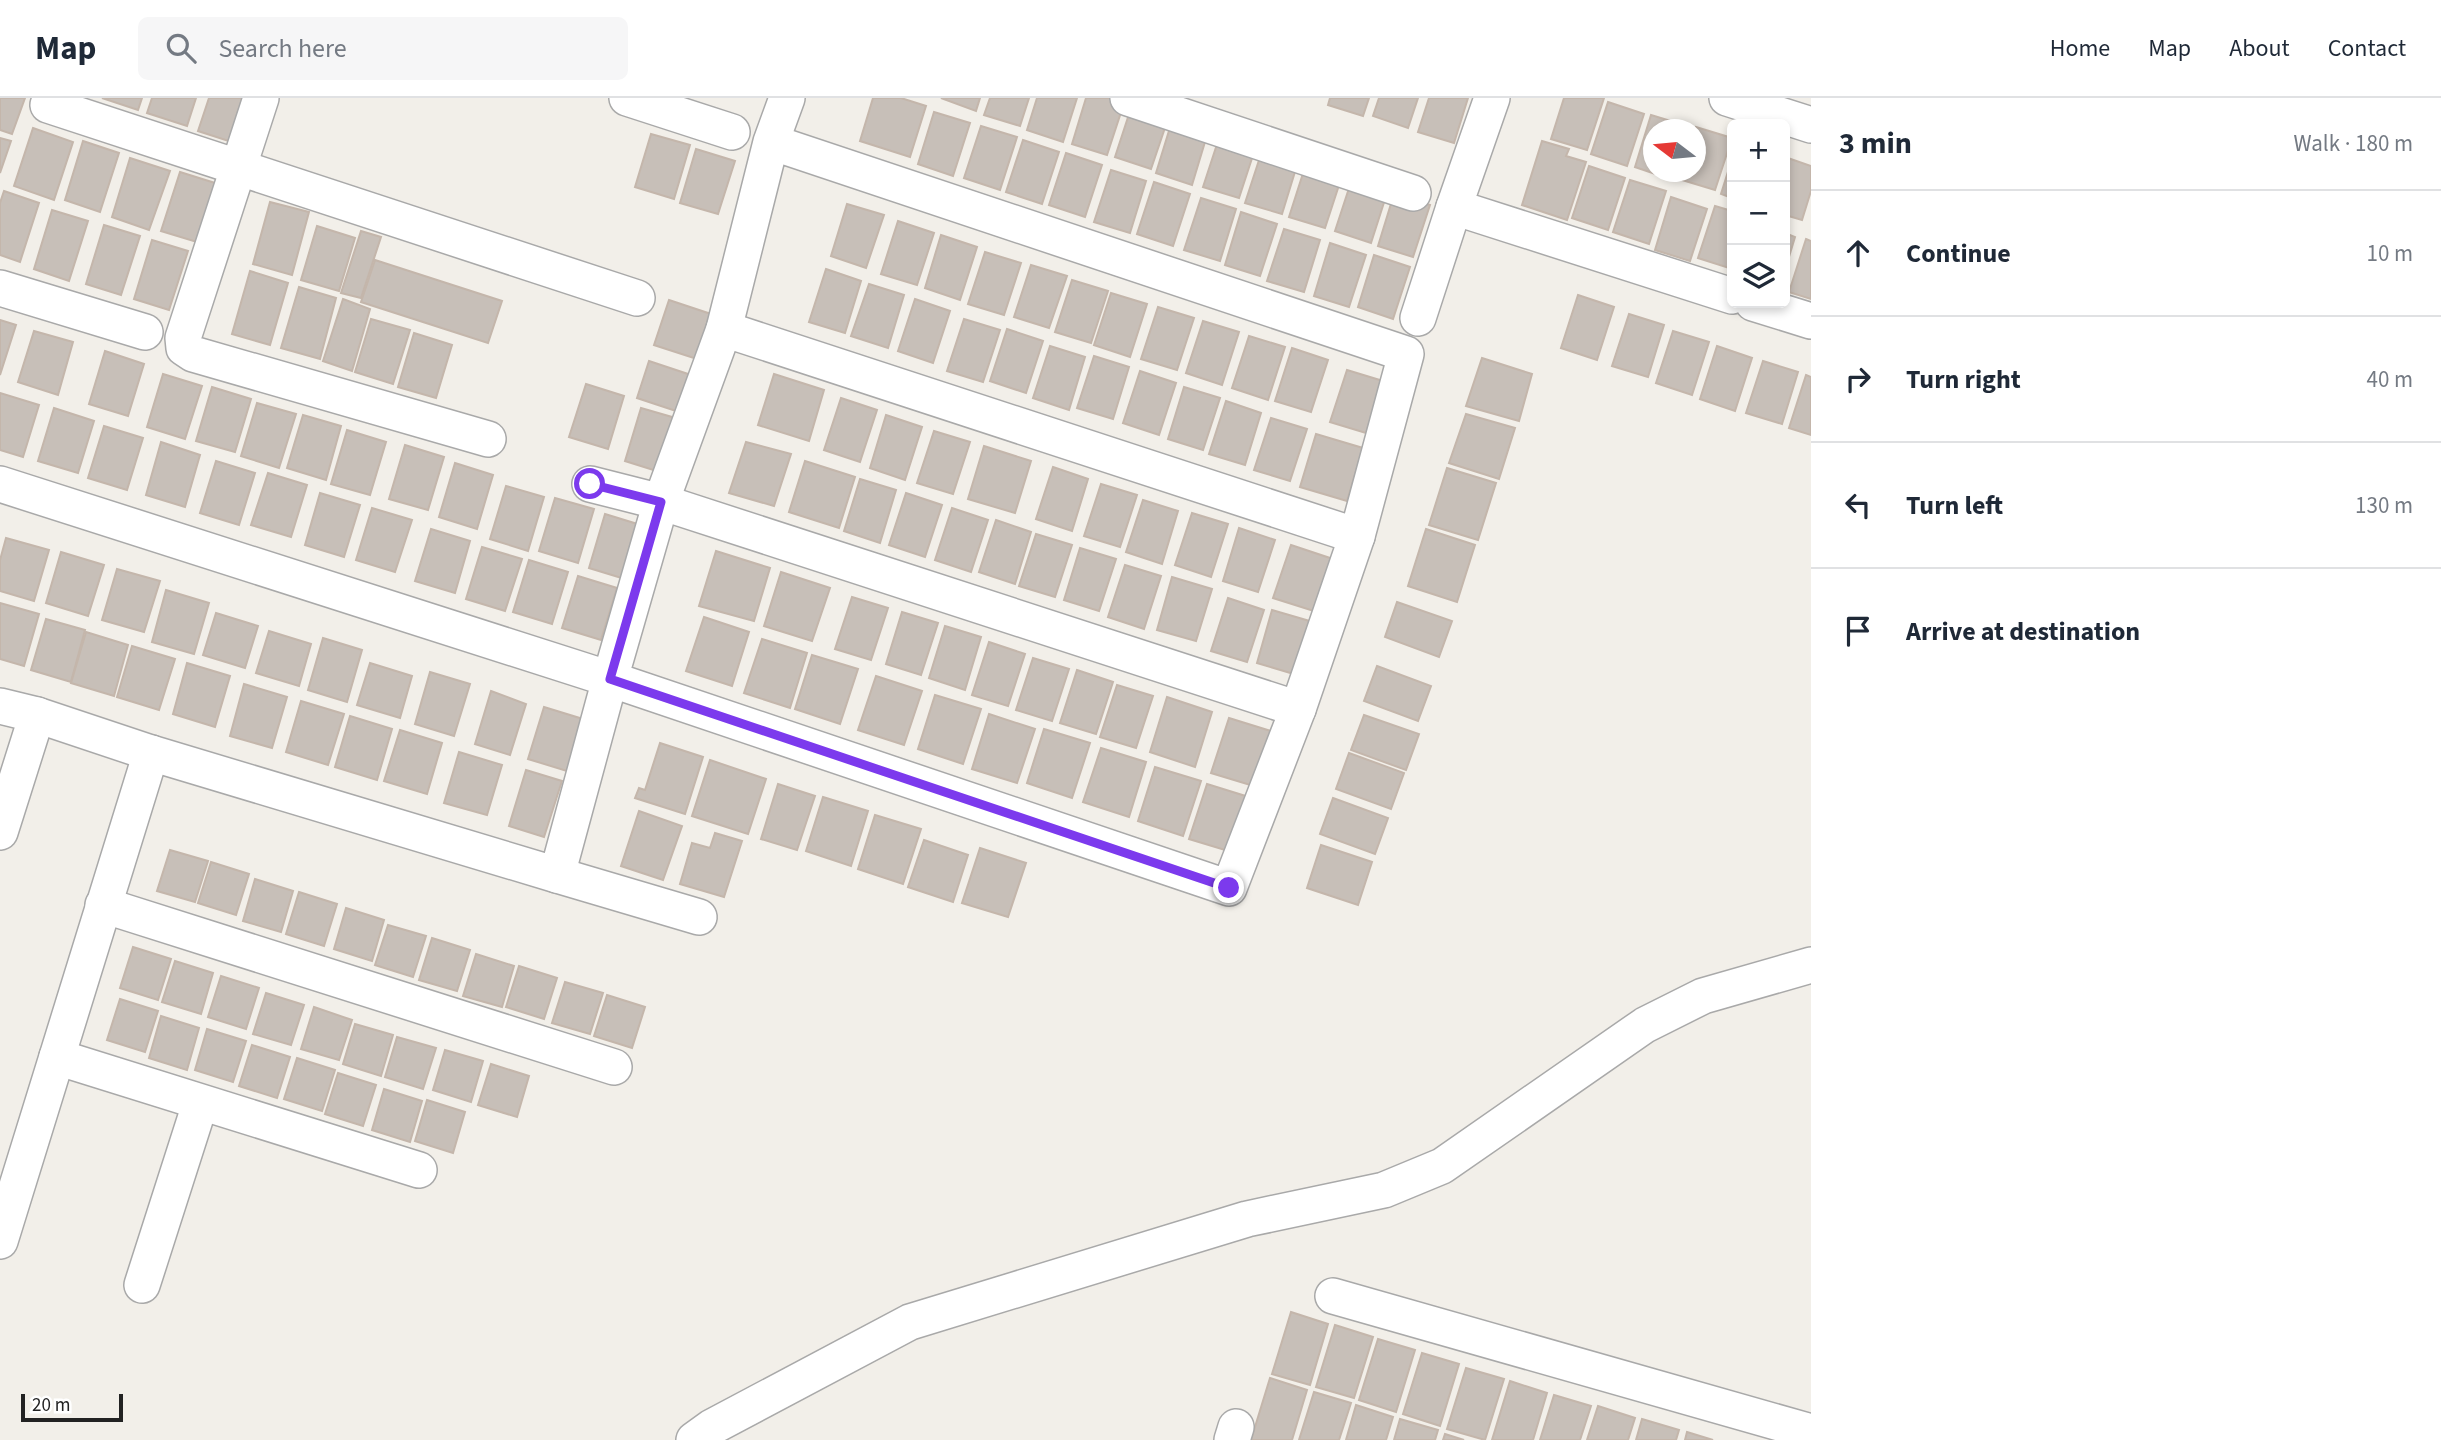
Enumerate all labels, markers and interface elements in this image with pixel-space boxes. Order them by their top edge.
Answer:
search box [138,17,628,80]
text: Map [35,25,96,72]
icon: search [162,29,200,67]
text: Search here [218,30,347,67]
text: Home [2050,31,2110,66]
text: Map [2148,31,2191,66]
text: About [2229,31,2290,66]
text: Contact [2328,31,2406,66]
north arrow [1643,119,1706,182]
map controls [1727,119,1790,308]
button: + [1727,119,1790,182]
text: 3 min [1839,122,1912,165]
text: Walk · 180 m [2294,127,2413,160]
button: − [1727,182,1790,245]
icon: ahead [1839,234,1877,272]
text: Continue [1906,235,2011,272]
text: 10 m [2366,237,2413,270]
button: layers [1727,245,1790,308]
icon: right [1839,360,1877,398]
text: Turn right [1906,361,2021,398]
text: 40 m [2366,363,2413,396]
route start [574,468,605,499]
icon: left [1839,486,1877,524]
text: Turn left [1906,487,2003,524]
text: 130 m [2355,489,2413,522]
icon: arrive [1839,612,1877,650]
text: Arrive at destination [1906,613,2140,650]
route end [1213,872,1244,903]
scale bar [21,1391,122,1423]
text: 20 m [32,1392,70,1419]

